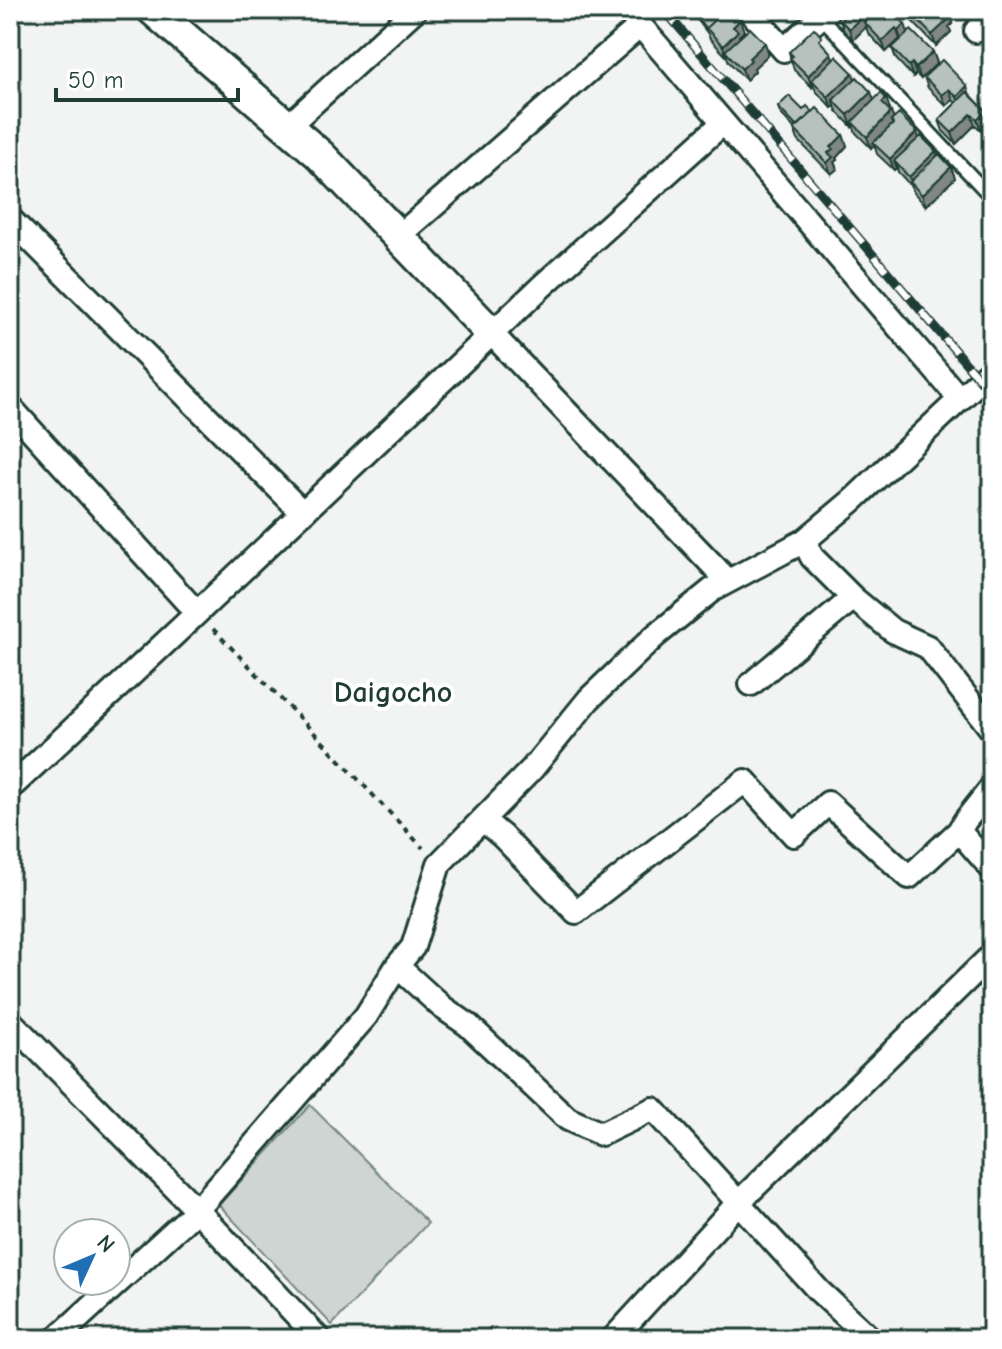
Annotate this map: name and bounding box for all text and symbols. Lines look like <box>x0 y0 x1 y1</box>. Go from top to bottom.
scale bar <box>56 52 238 102</box>
text: 50 m <box>68 66 124 94</box>
district label: Daigocho <box>334 675 452 710</box>
north arrow <box>52 1217 132 1297</box>
text: N <box>91 1230 120 1258</box>

